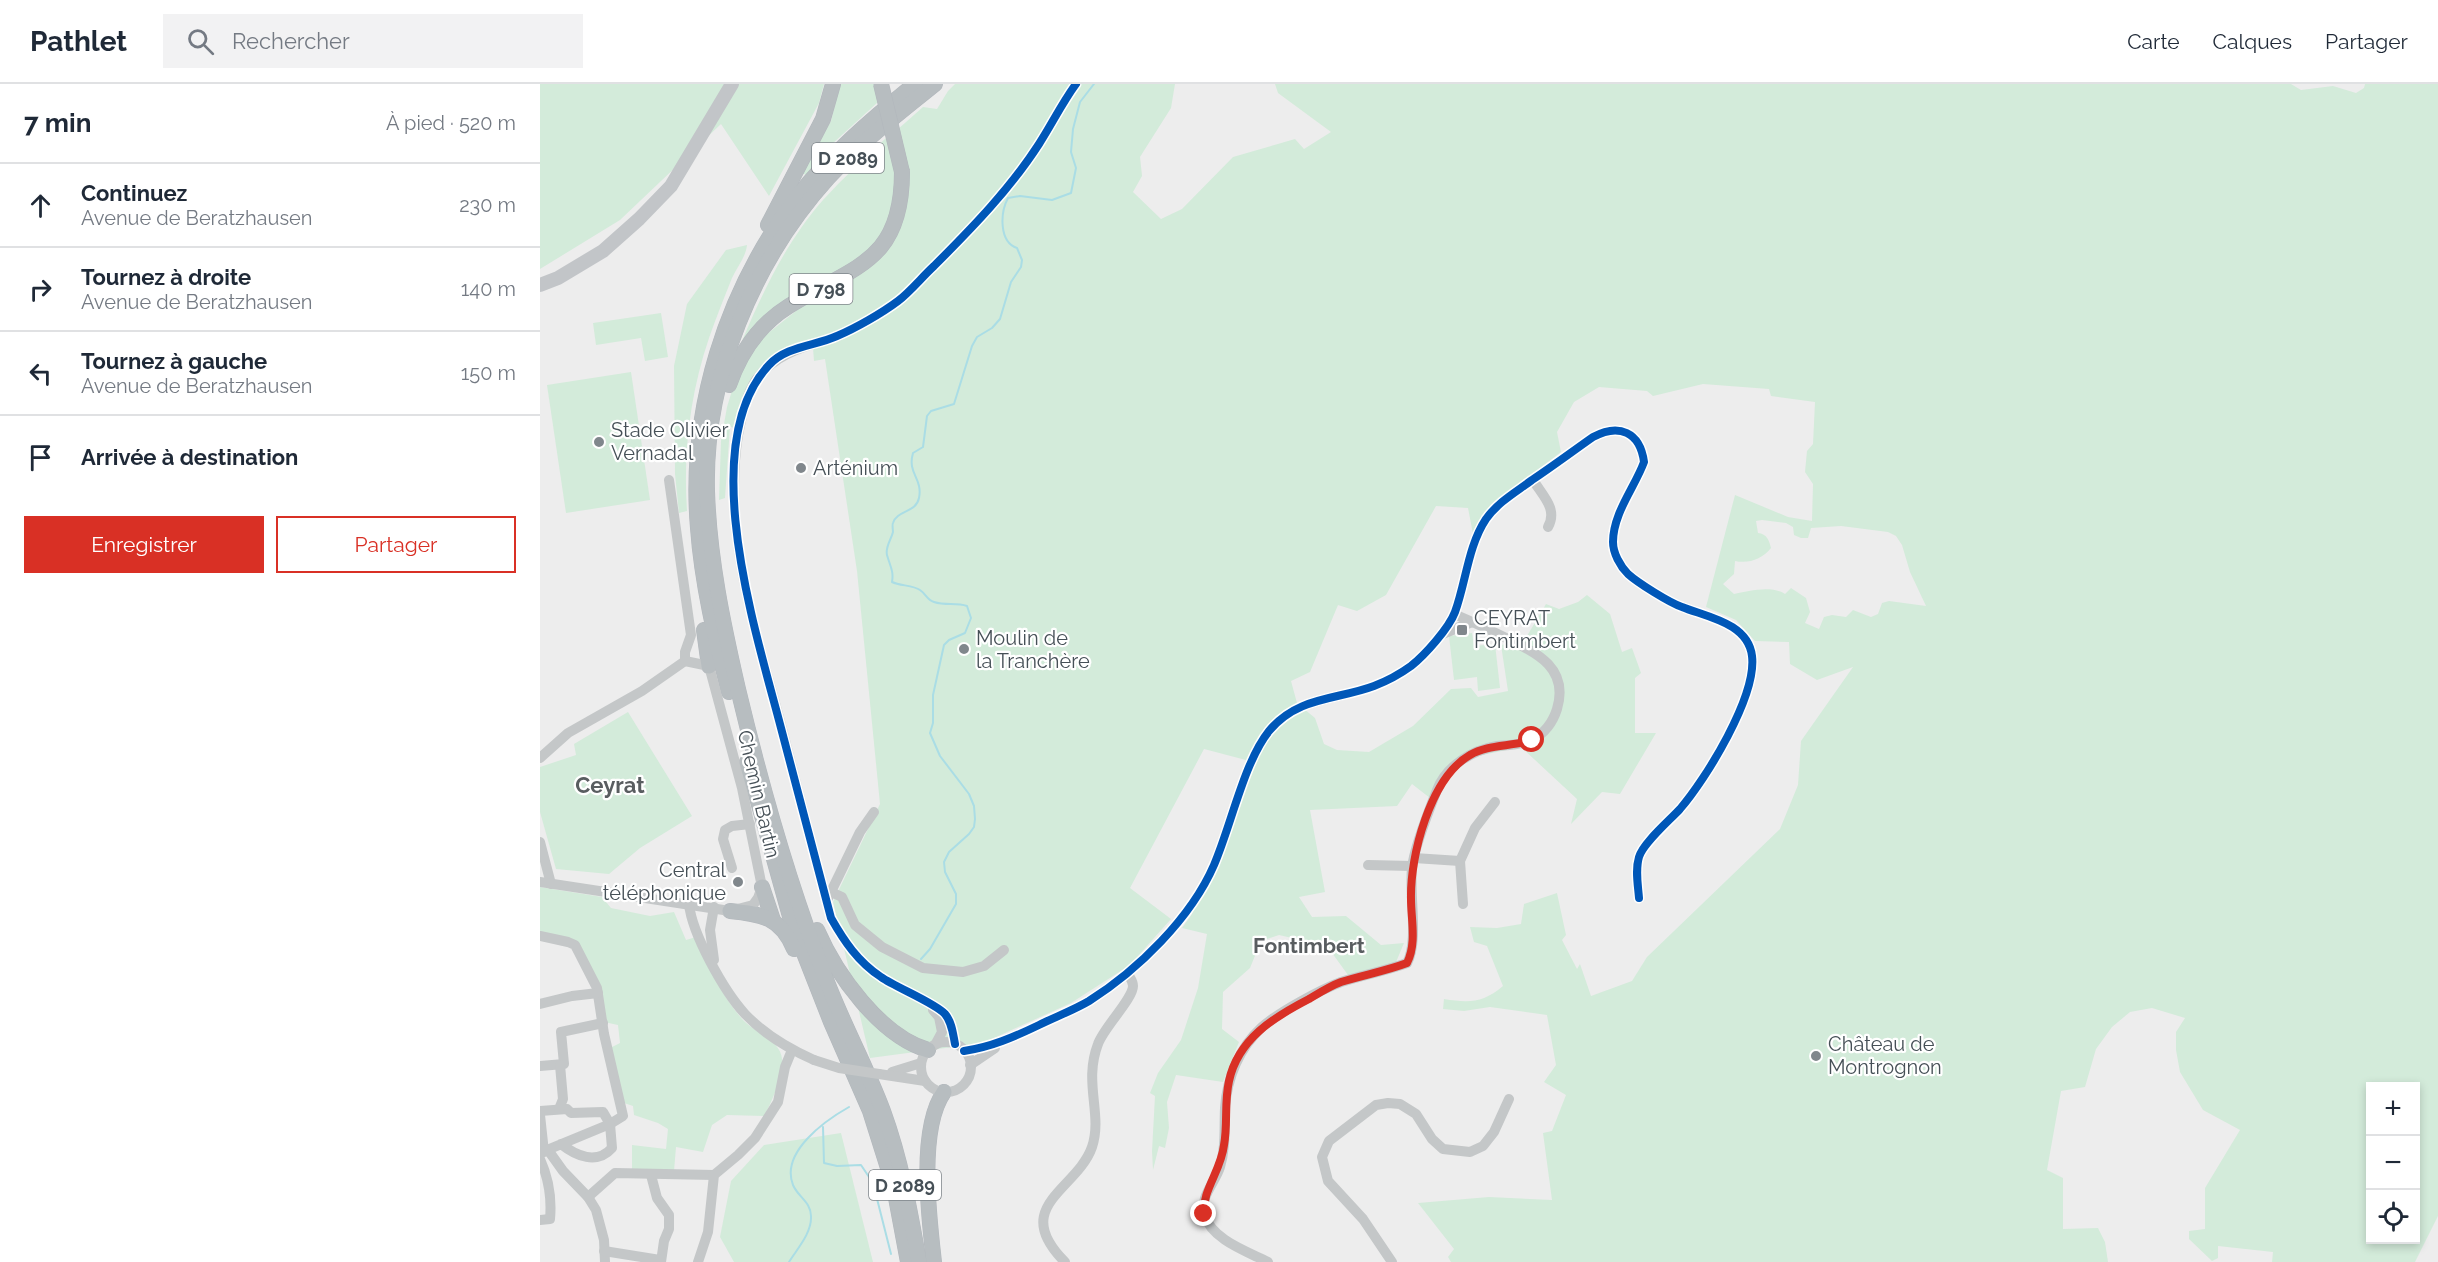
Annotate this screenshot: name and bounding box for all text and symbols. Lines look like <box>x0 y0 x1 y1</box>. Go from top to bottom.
search box <box>163 14 583 68</box>
text: Pathlet <box>30 25 127 58</box>
icon: search <box>184 25 217 58</box>
text: Rechercher <box>232 28 350 54</box>
text: Carte <box>2127 29 2180 54</box>
text: Calques <box>2213 29 2292 54</box>
text: Partager <box>2325 29 2408 54</box>
text: 7 min <box>24 108 91 138</box>
text: À pied · 520 m <box>386 111 516 135</box>
road number: D 2089 <box>812 143 884 173</box>
text: Continuez <box>81 180 187 206</box>
icon: ahead <box>24 189 57 222</box>
text: 230 m <box>459 193 516 217</box>
text: Avenue de Beratzhausen <box>81 206 312 230</box>
text: Tournez à droite <box>81 264 251 290</box>
icon: right <box>24 273 57 306</box>
road number: D 798 <box>790 274 852 304</box>
text: 140 m <box>461 277 516 301</box>
text: Avenue de Beratzhausen <box>81 290 312 314</box>
text: Tournez à gauche <box>81 348 267 374</box>
icon: left <box>24 357 57 390</box>
text: 150 m <box>461 361 516 385</box>
text: Avenue de Beratzhausen <box>81 374 312 398</box>
place label: Stade Olivier Vernadal <box>611 418 728 465</box>
marker: Stade Olivier Vernadal <box>592 435 606 449</box>
icon: arrive <box>24 441 57 474</box>
text: Arrivée à destination <box>81 444 298 470</box>
place label: Arténium <box>813 456 898 480</box>
marker: Arténium <box>794 461 808 475</box>
button: Enregistrer <box>24 516 264 573</box>
button: Partager <box>276 516 516 573</box>
place label: CEYRAT Fontimbert <box>1474 606 1576 653</box>
marker: CEYRAT Fontimbert <box>1455 623 1469 637</box>
place label: Moulin de la Tranchère <box>976 626 1090 673</box>
marker: Moulin de la Tranchère <box>957 642 971 656</box>
route start <box>1518 726 1544 752</box>
street label: Chemin Bartin <box>733 728 785 860</box>
district label: Ceyrat <box>575 772 645 798</box>
place label: Central téléphonique <box>603 858 727 905</box>
marker: Central téléphonique <box>731 875 745 889</box>
district label: Fontimbert <box>1253 933 1365 958</box>
place label: Château de Montrognon <box>1828 1032 1942 1079</box>
marker: Château de Montrognon <box>1809 1049 1823 1063</box>
map controls <box>2366 1082 2420 1244</box>
button: + <box>2366 1082 2420 1136</box>
button: − <box>2366 1136 2420 1190</box>
road number: D 2089 <box>869 1170 941 1200</box>
button: locate <box>2366 1190 2420 1244</box>
route end <box>1190 1200 1216 1226</box>

